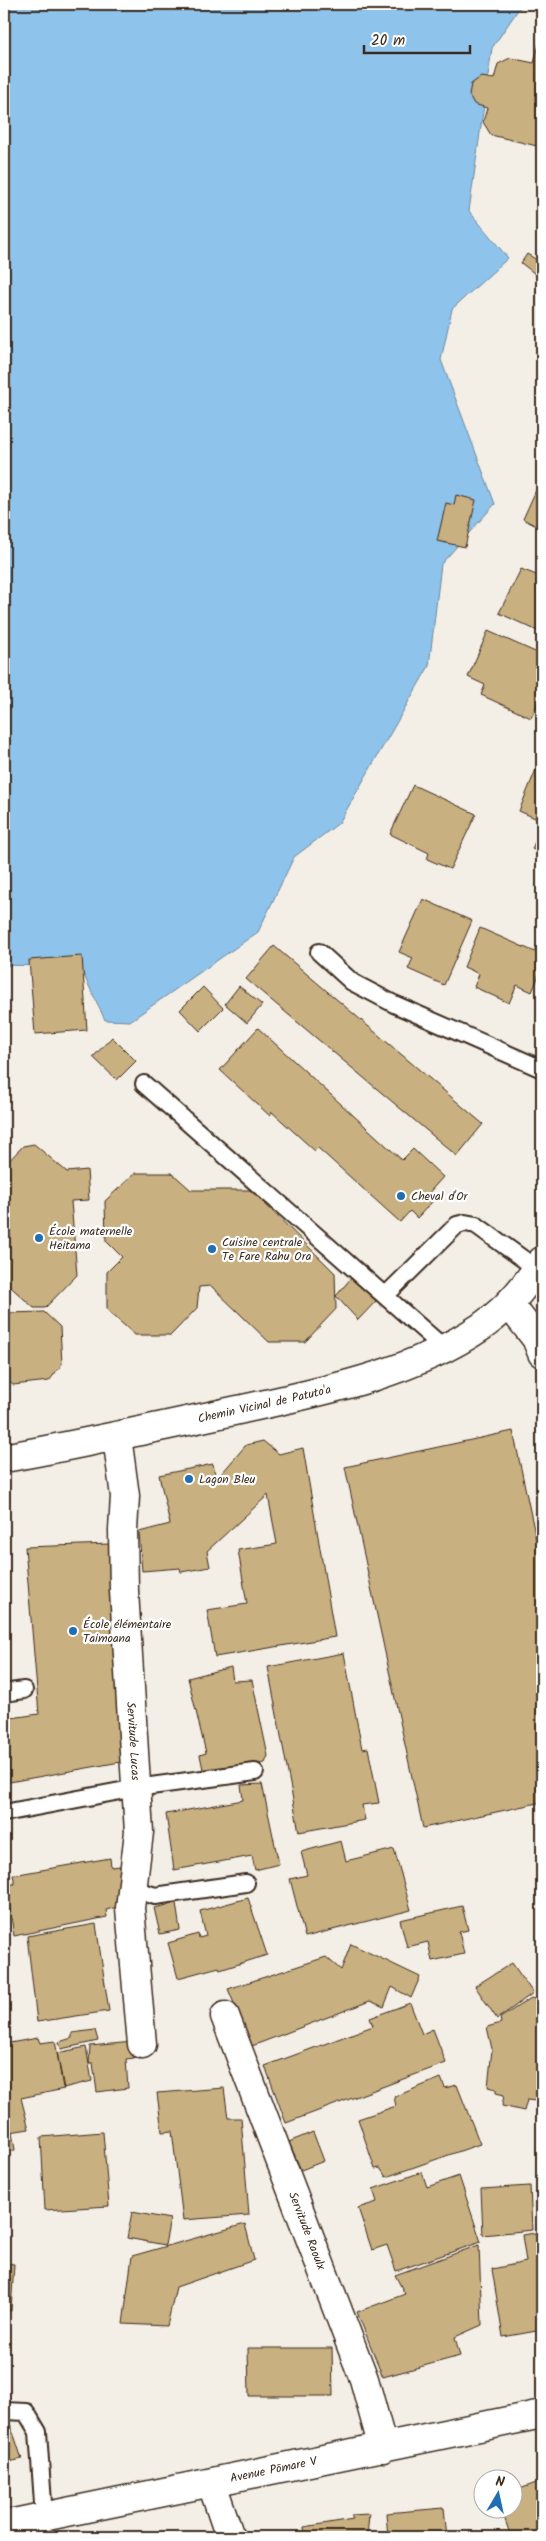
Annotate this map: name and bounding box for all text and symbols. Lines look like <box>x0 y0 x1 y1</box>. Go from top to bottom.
scale bar <box>364 22 470 54</box>
text: 20 m <box>371 29 405 53</box>
place label: Cheval d'Or <box>411 1187 469 1206</box>
marker: Cheval d'Or <box>395 1190 407 1202</box>
place label: École maternelle Heitama <box>49 1222 133 1255</box>
marker: École maternelle Heitama <box>33 1232 45 1244</box>
place label: Cuisine centrale Te Fare Rahu Ora <box>222 1233 312 1266</box>
marker: Cuisine centrale Te Fare Rahu Ora <box>206 1243 218 1255</box>
street label: Chemin Vicinal de Patuto'a <box>196 1380 334 1428</box>
place label: Lagon Bleu <box>199 1470 256 1489</box>
marker: Lagon Bleu <box>183 1473 195 1485</box>
place label: École élémentaire Taimoana <box>83 1615 172 1648</box>
marker: École élémentaire Taimoana <box>67 1625 79 1637</box>
street label: Servitude Lucas <box>121 1701 145 1781</box>
street label: Servitude Raoulx <box>284 2189 331 2273</box>
street label: Avenue Pōmare V <box>228 2451 320 2488</box>
north arrow <box>474 2468 524 2518</box>
text: N <box>494 2471 506 2494</box>

